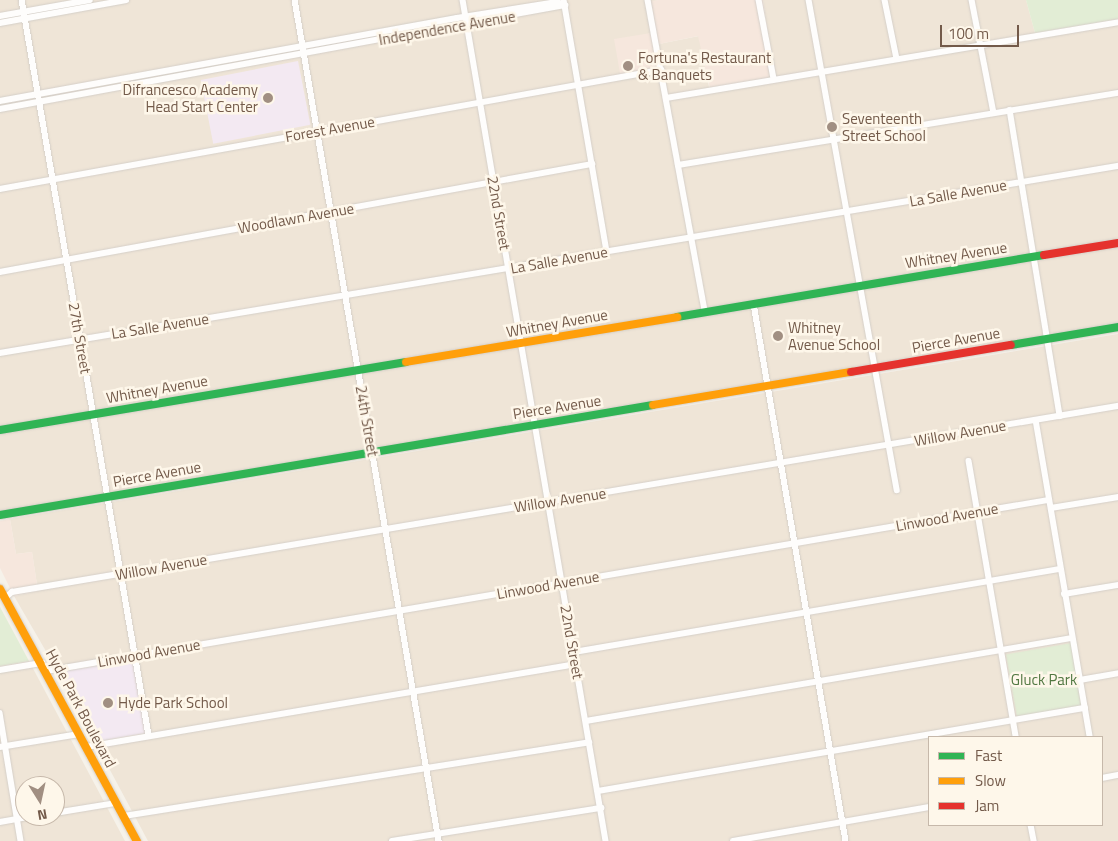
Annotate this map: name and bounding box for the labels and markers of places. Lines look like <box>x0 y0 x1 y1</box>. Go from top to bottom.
place label: Fortuna's Restaurant & Banquets <box>638 48 771 83</box>
marker: Fortuna's Restaurant & Banquets <box>622 60 634 72</box>
place label: Difrancesco Academy Head Start Center <box>123 80 258 115</box>
marker: Difrancesco Academy Head Start Center <box>262 92 274 104</box>
place label: Seventeenth Street School <box>842 109 926 144</box>
marker: Seventeenth Street School <box>826 121 838 133</box>
place label: Whitney Avenue School <box>788 318 880 353</box>
marker: Whitney Avenue School <box>772 330 784 342</box>
place label: Hyde Park School <box>118 694 228 712</box>
marker: Hyde Park School <box>102 697 114 709</box>

